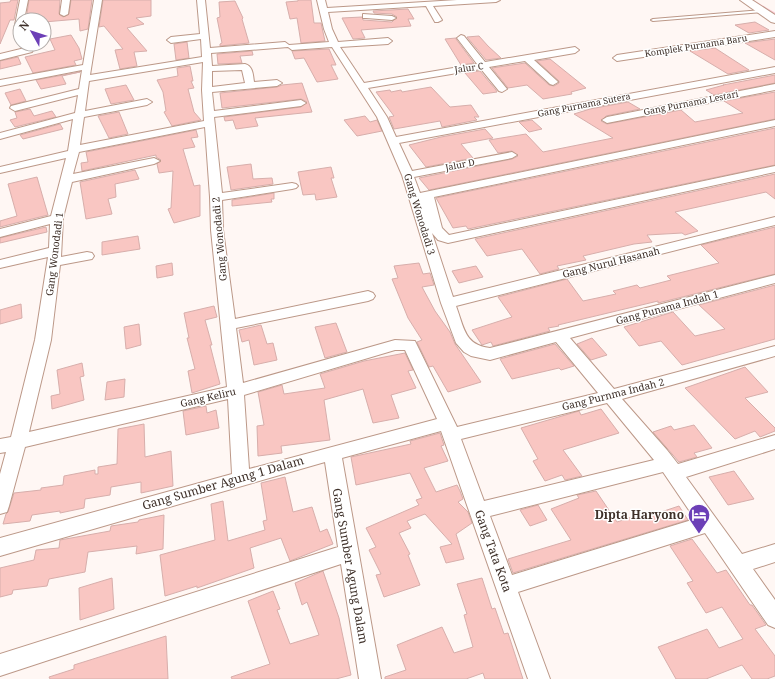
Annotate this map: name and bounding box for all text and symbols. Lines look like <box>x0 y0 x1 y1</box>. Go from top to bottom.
north arrow <box>12 12 52 52</box>
text: N <box>15 17 33 33</box>
street label: Komplek Purnama Baru <box>644 31 748 60</box>
street label: Jalur C <box>453 59 485 76</box>
street label: Gang Purnama Lestari <box>642 87 740 118</box>
street label: Gang Purnama Sutera <box>536 89 631 120</box>
street label: Jalur D <box>443 155 476 174</box>
street label: Gang Wonodadi 3 <box>401 172 439 257</box>
street label: Gang Wonodadi 2 <box>208 196 230 282</box>
street label: Gang Wonodadi 1 <box>42 211 66 297</box>
street label: Gang Nurul Hasanah <box>561 243 662 281</box>
street label: Gang Punama Indah 1 <box>614 287 720 327</box>
street label: Gang Purnma Indah 2 <box>560 375 666 413</box>
street label: Gang Keliru <box>179 384 238 410</box>
street label: Gang Sumber Agung 1 Dalam <box>140 451 306 514</box>
street label: Gang Sumber Agung Dalam <box>328 487 373 645</box>
hotel icon: Dipta Haryono <box>686 502 712 535</box>
place label: Dipta Haryono <box>595 506 684 523</box>
street label: Gang Tata Kota <box>471 507 516 595</box>

